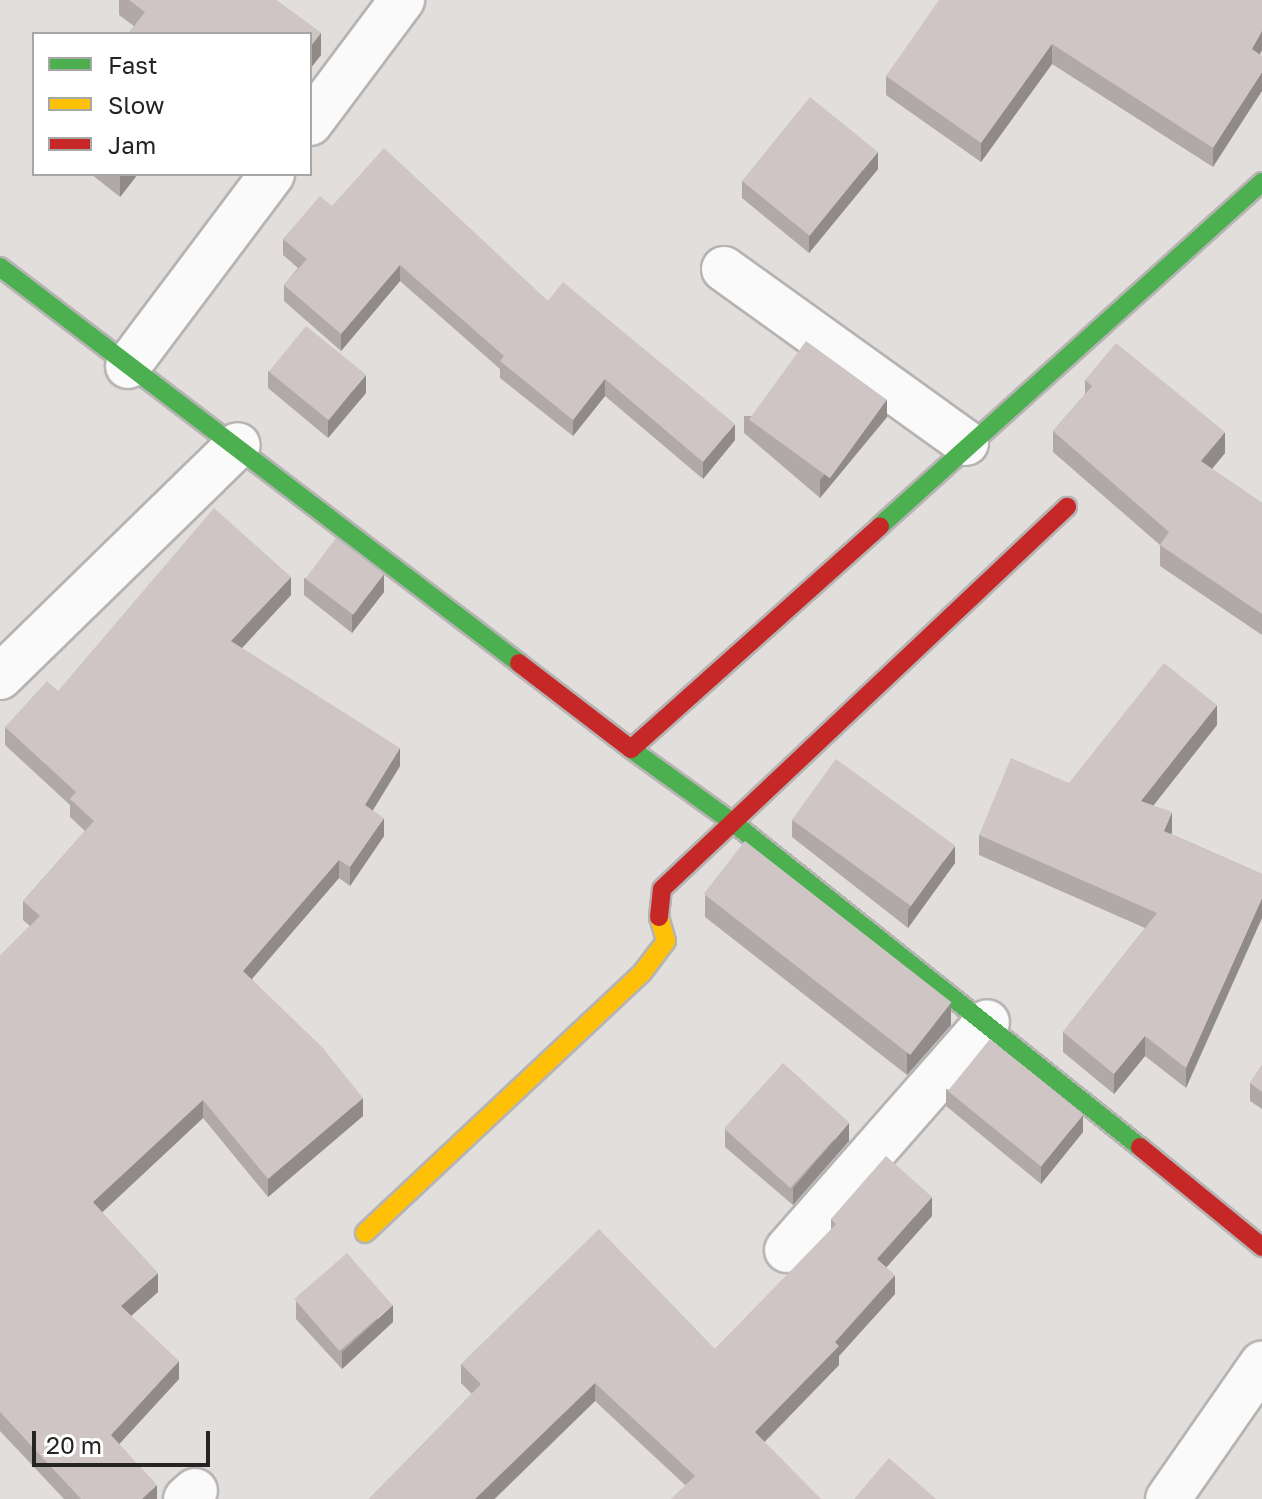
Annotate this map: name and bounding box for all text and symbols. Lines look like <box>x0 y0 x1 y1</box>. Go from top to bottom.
legend <box>32 32 312 176</box>
text: Fast <box>108 50 158 79</box>
text: Slow <box>108 90 164 119</box>
text: Jam <box>108 130 156 159</box>
scale bar <box>36 1415 214 1465</box>
text: 20 m <box>46 1430 102 1459</box>

